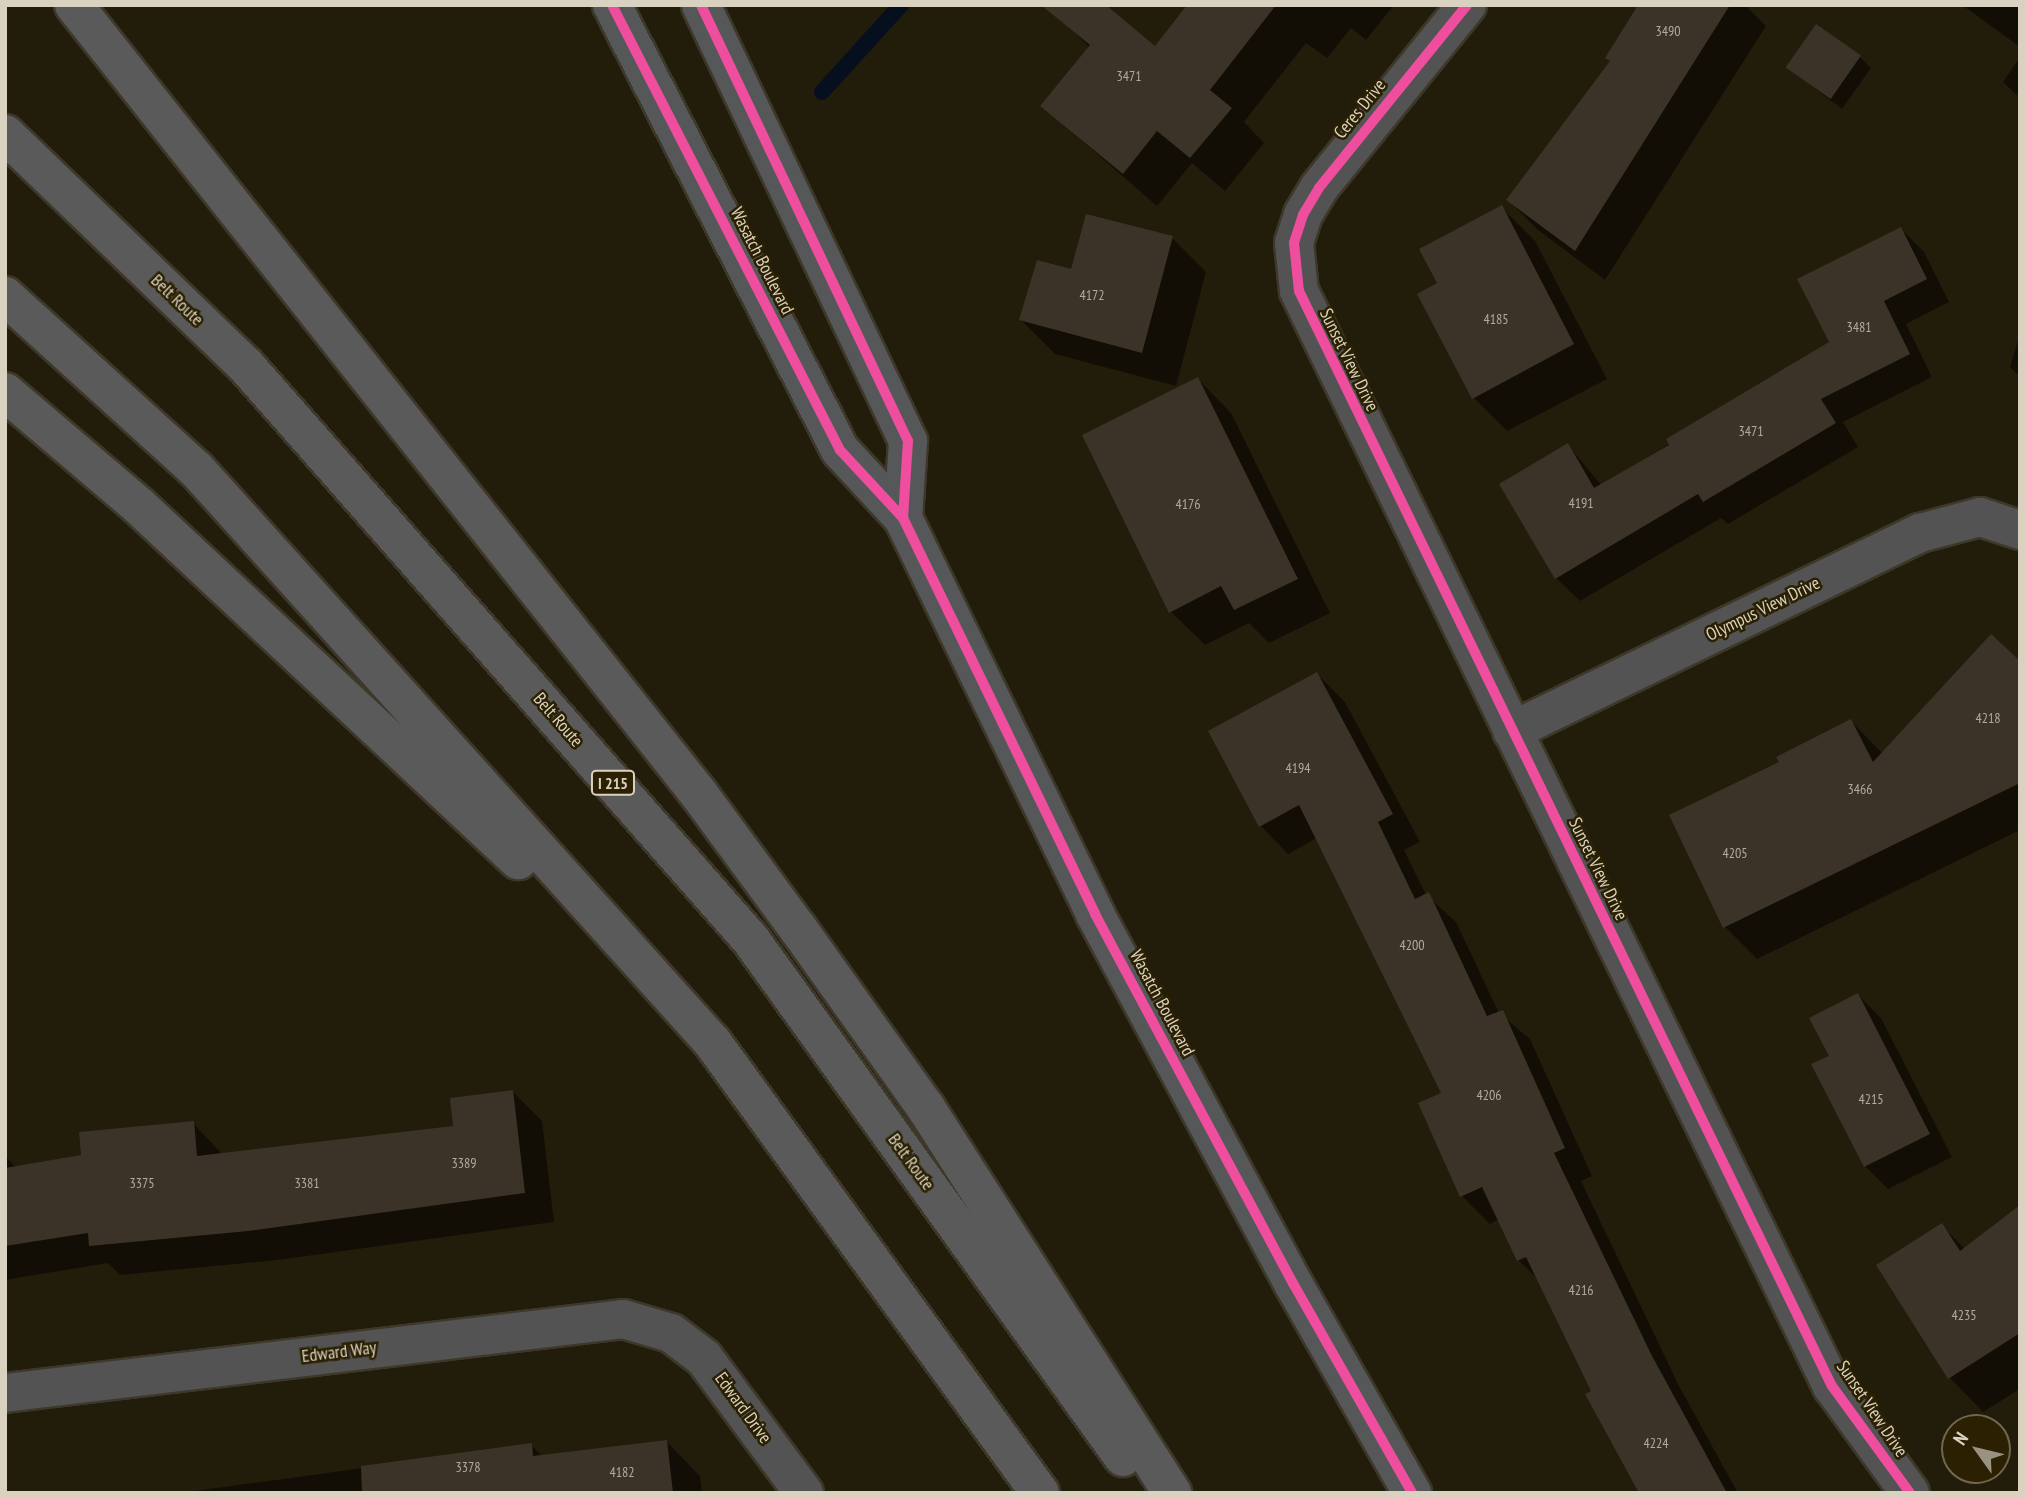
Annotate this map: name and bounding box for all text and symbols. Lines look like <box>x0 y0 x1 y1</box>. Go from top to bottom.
house number: 3490 <box>1655 23 1681 39</box>
house number: 3471 <box>1116 68 1142 84</box>
street label: Ceres Drive <box>1330 75 1390 143</box>
street label: Wasatch Boulevard <box>726 204 798 318</box>
street label: Belt Route <box>146 270 208 330</box>
house number: 4172 <box>1079 287 1105 303</box>
street label: Sunset View Drive <box>1315 305 1383 415</box>
house number: 4185 <box>1483 311 1509 327</box>
house number: 3481 <box>1846 319 1872 335</box>
house number: 3471 <box>1738 423 1764 439</box>
house number: 4191 <box>1568 495 1594 511</box>
house number: 4176 <box>1175 496 1201 512</box>
street label: Olympus View Drive <box>1702 572 1824 646</box>
street label: Belt Route <box>529 689 587 751</box>
house number: 4218 <box>1975 710 2001 726</box>
house number: 4194 <box>1285 760 1311 776</box>
road number: I 215 <box>590 770 636 796</box>
house number: 3466 <box>1847 781 1873 797</box>
street label: Sunset View Drive <box>1564 814 1632 924</box>
house number: 4205 <box>1722 845 1748 861</box>
house number: 4200 <box>1399 937 1425 953</box>
street label: Wasatch Boulevard <box>1125 946 1199 1060</box>
house number: 4206 <box>1476 1087 1502 1103</box>
house number: 4215 <box>1858 1091 1884 1107</box>
street label: Belt Route <box>883 1130 939 1194</box>
house number: 3389 <box>451 1155 477 1171</box>
house number: 3375 <box>129 1175 155 1191</box>
house number: 3381 <box>294 1175 320 1191</box>
house number: 4216 <box>1568 1282 1594 1298</box>
house number: 4235 <box>1951 1307 1977 1323</box>
street label: Edward Way <box>300 1337 378 1367</box>
street label: Sunset View Drive <box>1832 1356 1912 1462</box>
street label: Edward Drive <box>710 1368 776 1448</box>
north arrow <box>1941 1414 2011 1484</box>
text: N <box>1947 1427 1973 1449</box>
house number: 4224 <box>1643 1435 1669 1451</box>
house number: 3378 <box>455 1459 481 1475</box>
house number: 4182 <box>609 1464 635 1480</box>

